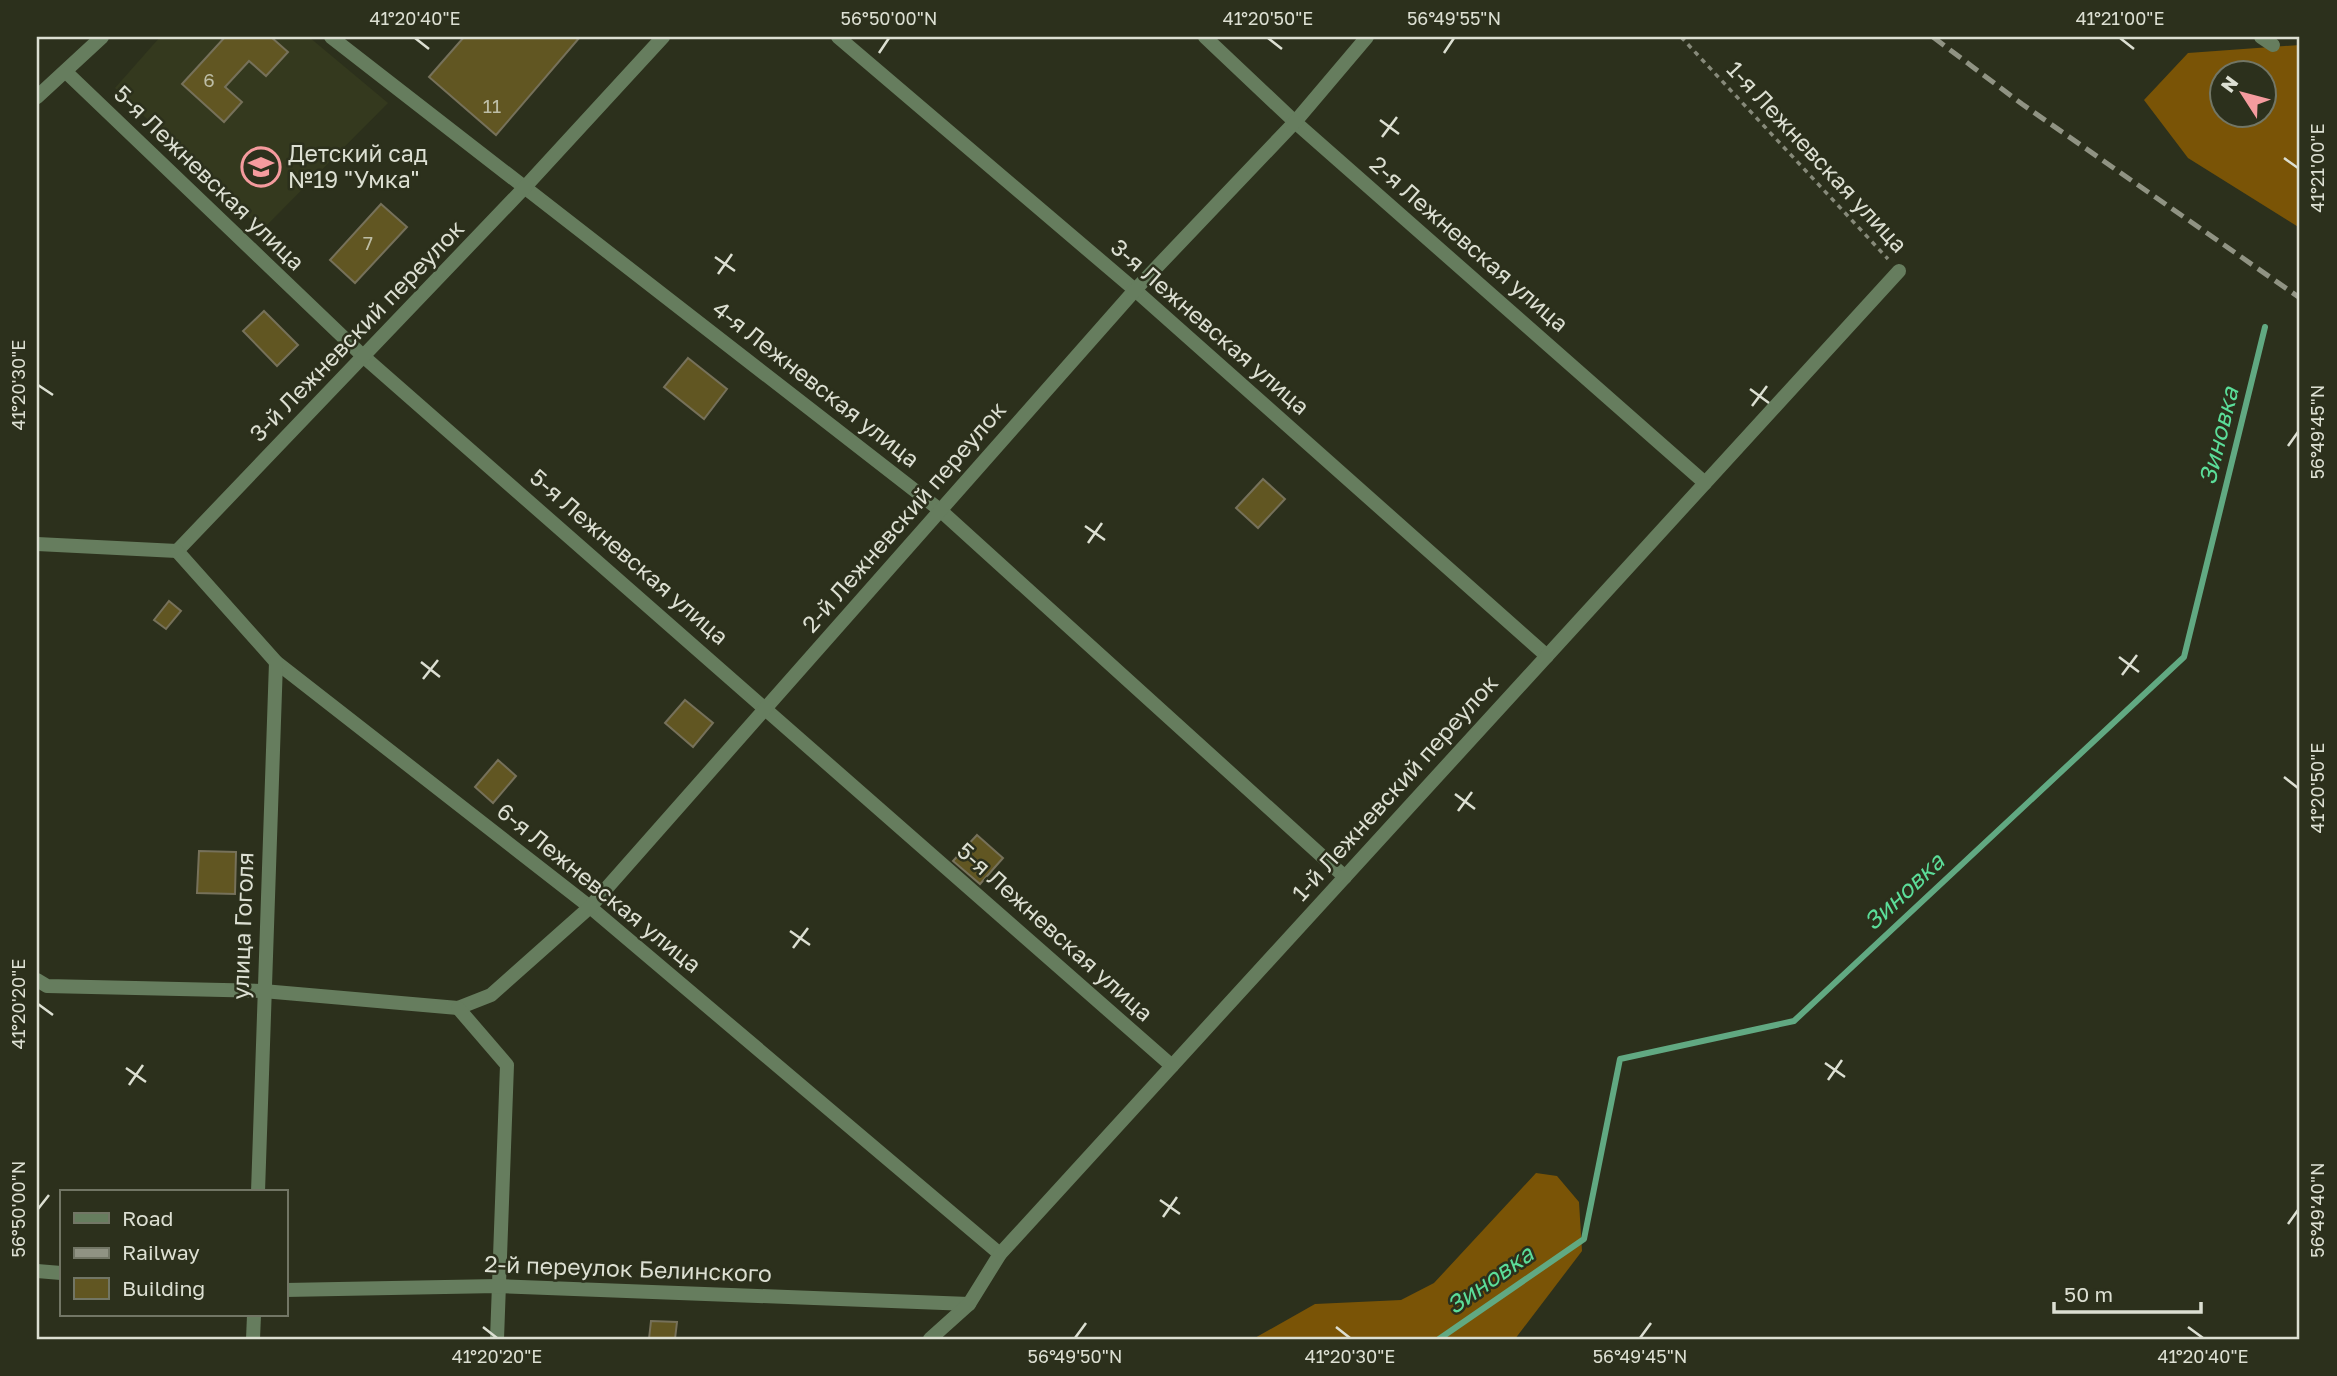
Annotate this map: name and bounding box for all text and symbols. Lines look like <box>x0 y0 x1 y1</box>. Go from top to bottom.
text: 41°20'40"E <box>370 7 461 29</box>
text: 56°50'00"N <box>841 7 937 29</box>
text: 41°20'50"E <box>1223 7 1313 29</box>
text: 56°49'55"N <box>1407 7 1501 29</box>
text: 41°21'00"E <box>2076 7 2164 29</box>
street label: 1-я Лежневская улица <box>1722 55 1914 258</box>
north arrow <box>2208 60 2278 130</box>
house number: 6 <box>203 68 215 91</box>
text: N <box>2215 71 2242 96</box>
street label: 5-я Лежневская улица <box>109 79 311 276</box>
house number: 11 <box>483 94 501 117</box>
text: 41°21'00"E <box>2306 124 2328 212</box>
place label: Детский сад №19 "Умка" <box>288 139 428 193</box>
school or university icon: Детский сад №19 "Умка" <box>240 146 282 188</box>
street label: 2-я Лежневская улица <box>1365 149 1575 337</box>
street label: 3-й Лежневский переулок <box>243 214 469 447</box>
house number: 7 <box>363 231 373 254</box>
street label: 3-я Лежневская улица <box>1106 232 1316 420</box>
street label: 4-я Лежневская улица <box>708 294 926 473</box>
text: 41°20'30"E <box>7 340 29 430</box>
water label: Зиновка <box>2191 382 2244 488</box>
text: 56°49'45"N <box>2306 385 2328 479</box>
street label: 2-й Лежневский переулок <box>795 395 1011 637</box>
street label: 5-я Лежневская улица <box>525 462 735 650</box>
street label: 1-й Лежневский переулок <box>1285 669 1503 906</box>
text: 41°20'50"E <box>2306 743 2328 833</box>
street label: 6-я Лежневская улица <box>492 796 707 978</box>
street label: 5-я Лежневская улица <box>952 836 1159 1027</box>
water label: Зиновка <box>1857 845 1950 936</box>
street label: улица Гоголя <box>225 852 259 1000</box>
text: 41°20'20"E <box>7 959 29 1049</box>
text: 56°50'00"N <box>7 1161 29 1257</box>
text: 56°49'40"N <box>2306 1162 2328 1258</box>
legend <box>60 1190 287 1316</box>
text: Road <box>122 1205 173 1231</box>
water label: Зиновка <box>1440 1237 1539 1319</box>
text: Railway <box>122 1239 200 1265</box>
street label: 2-й переулок Белинского <box>484 1249 772 1287</box>
scale bar <box>2054 1271 2200 1315</box>
text: Building <box>122 1275 205 1301</box>
text: 50 m <box>2064 1281 2113 1307</box>
text: 41°20'20"E <box>452 1345 542 1367</box>
text: 56°49'50"N <box>1028 1345 1122 1367</box>
text: 41°20'30"E <box>1305 1345 1395 1367</box>
text: 56°49'45"N <box>1593 1345 1687 1367</box>
text: 41°20'40"E <box>2158 1345 2249 1367</box>

